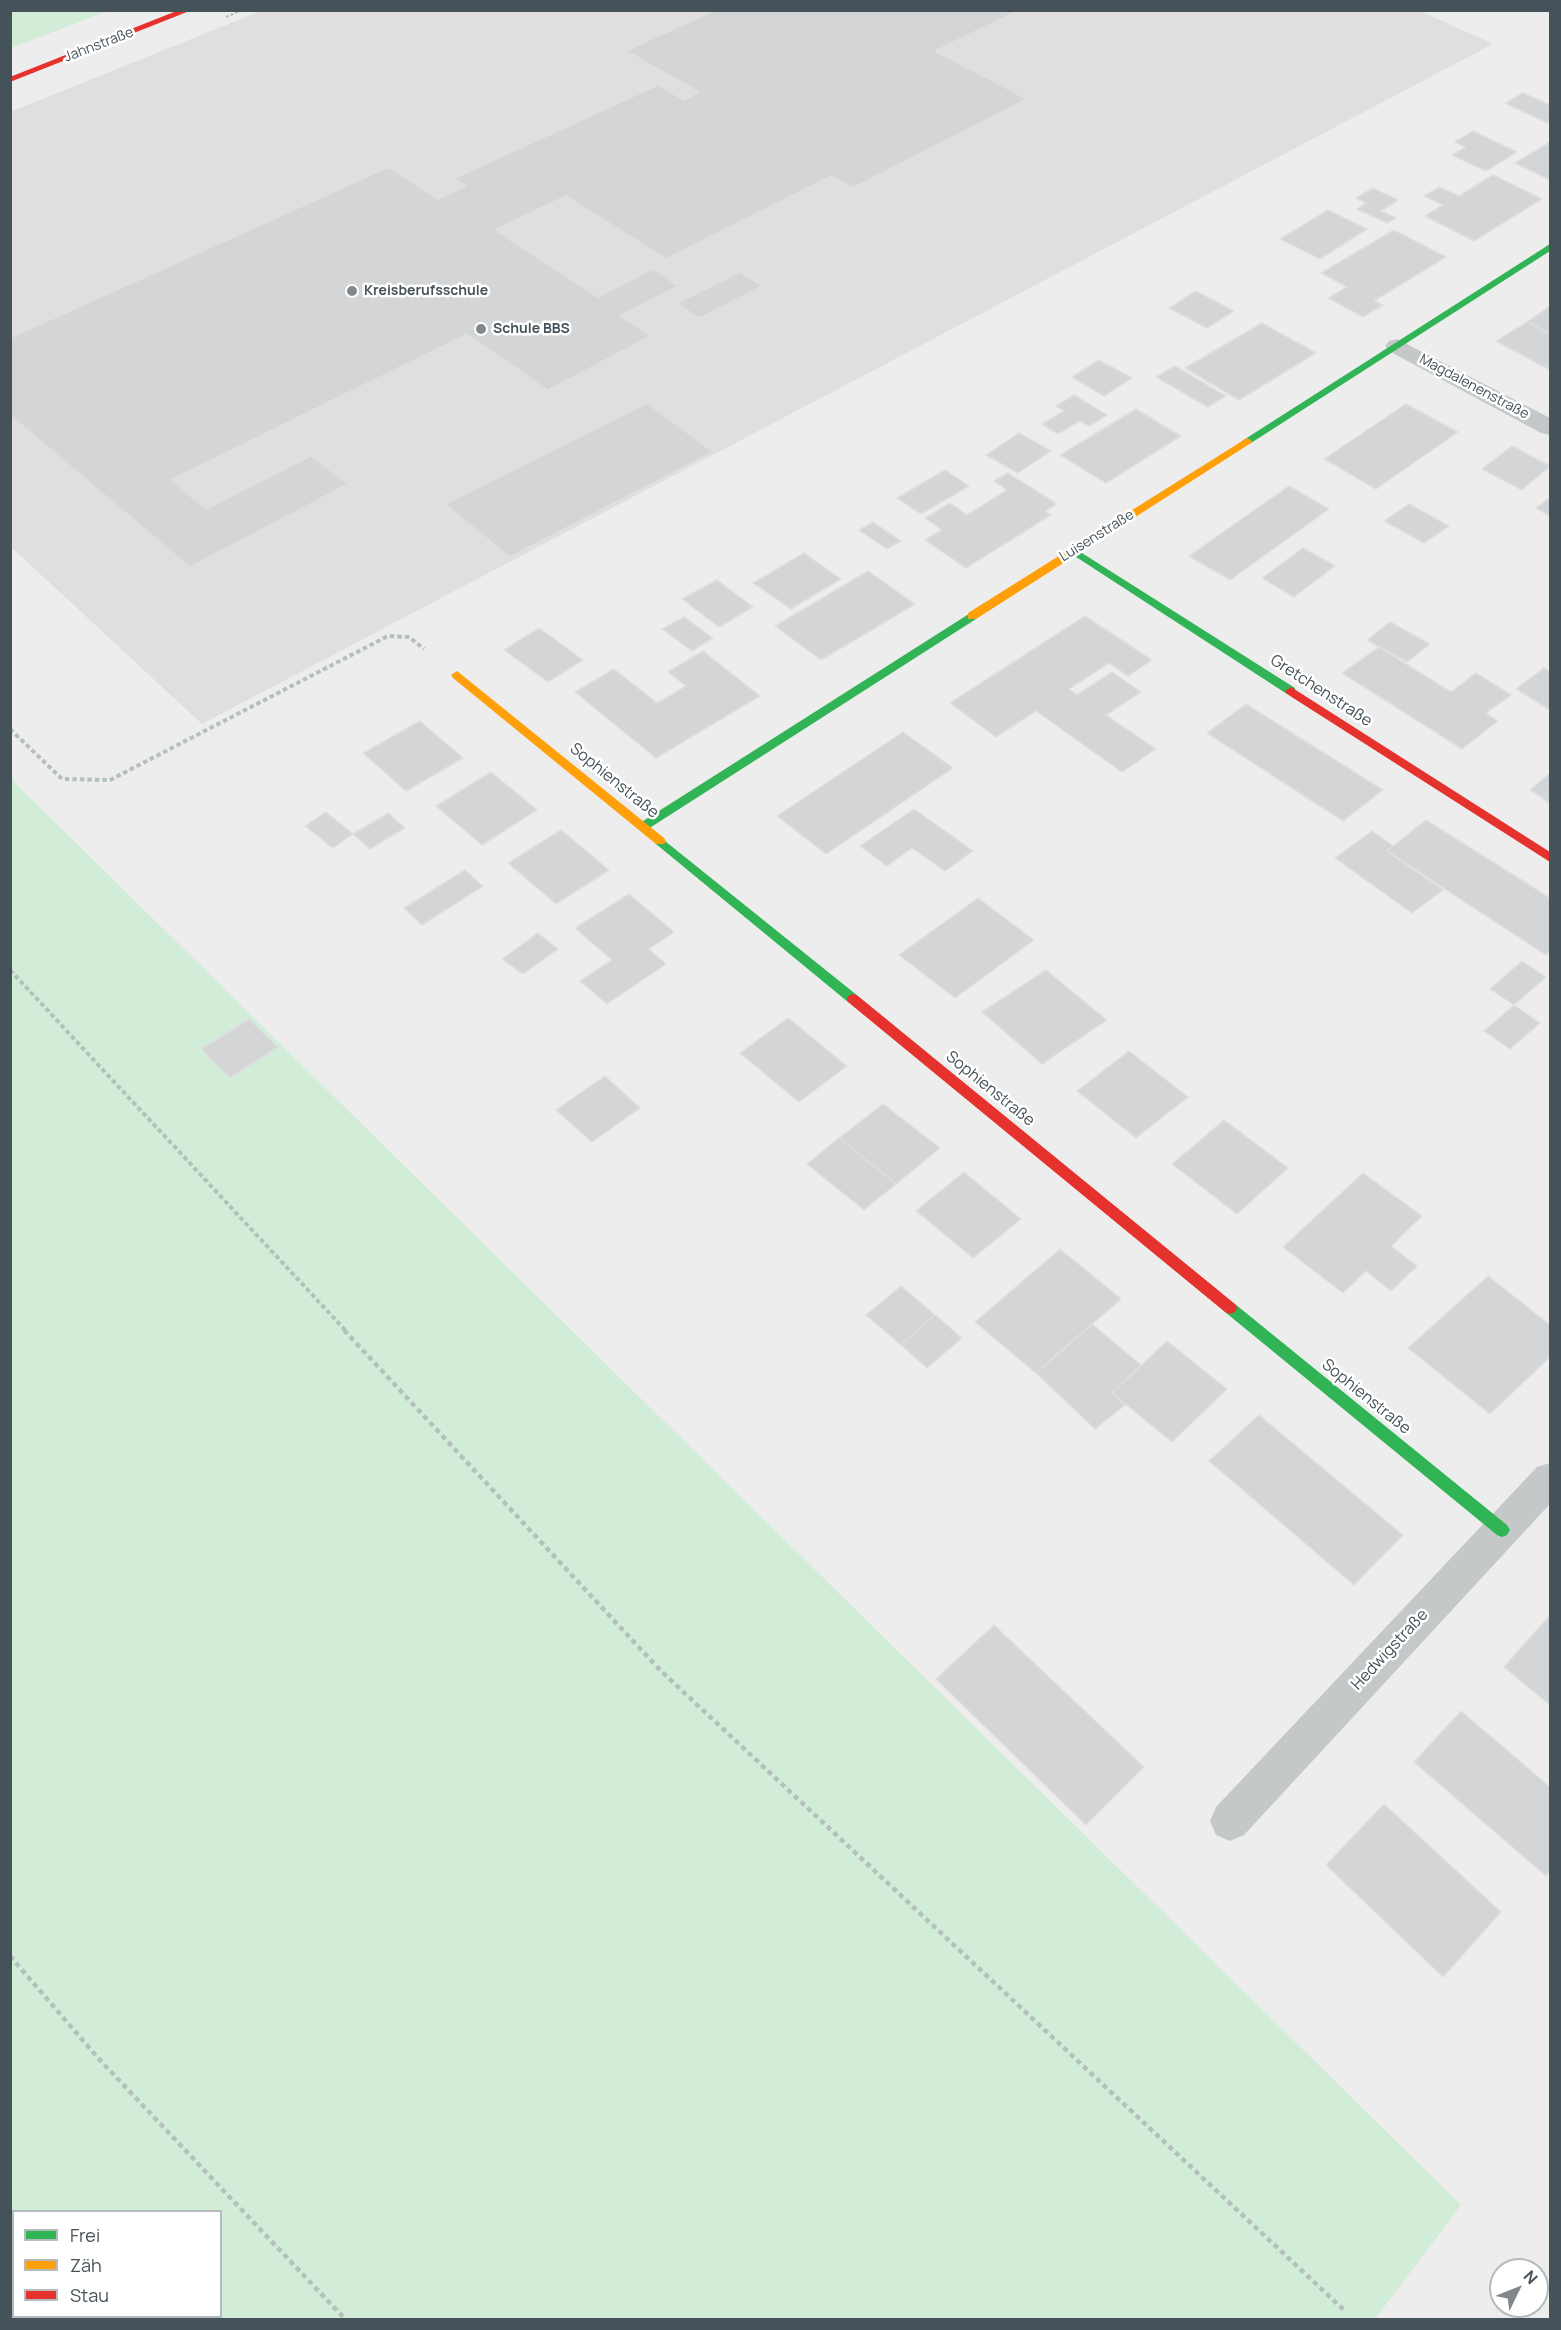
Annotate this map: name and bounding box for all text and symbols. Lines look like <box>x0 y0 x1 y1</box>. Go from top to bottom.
street label: Jahnstraße <box>62 24 136 66</box>
place label: Kreisberufsschule <box>364 283 488 299</box>
marker: Kreisberufsschule <box>345 284 359 298</box>
place label: Schule BBS <box>493 321 570 337</box>
marker: Schule BBS <box>474 322 488 336</box>
street label: Magdalenenstraße <box>1416 351 1532 423</box>
street label: Luisenstraße <box>1057 507 1137 565</box>
street label: Gretchenstraße <box>1267 651 1375 731</box>
street label: Sophienstraße <box>566 739 662 823</box>
street label: Sophienstraße <box>942 1047 1038 1131</box>
street label: Sophienstraße <box>1318 1355 1414 1439</box>
street label: Hedwigstraße <box>1348 1606 1432 1694</box>
legend <box>12 2210 222 2318</box>
text: Frei <box>70 2223 100 2247</box>
text: Zäh <box>70 2253 102 2277</box>
north arrow <box>1489 2258 1549 2318</box>
text: N <box>1519 2265 1543 2289</box>
text: Stau <box>70 2283 109 2307</box>

